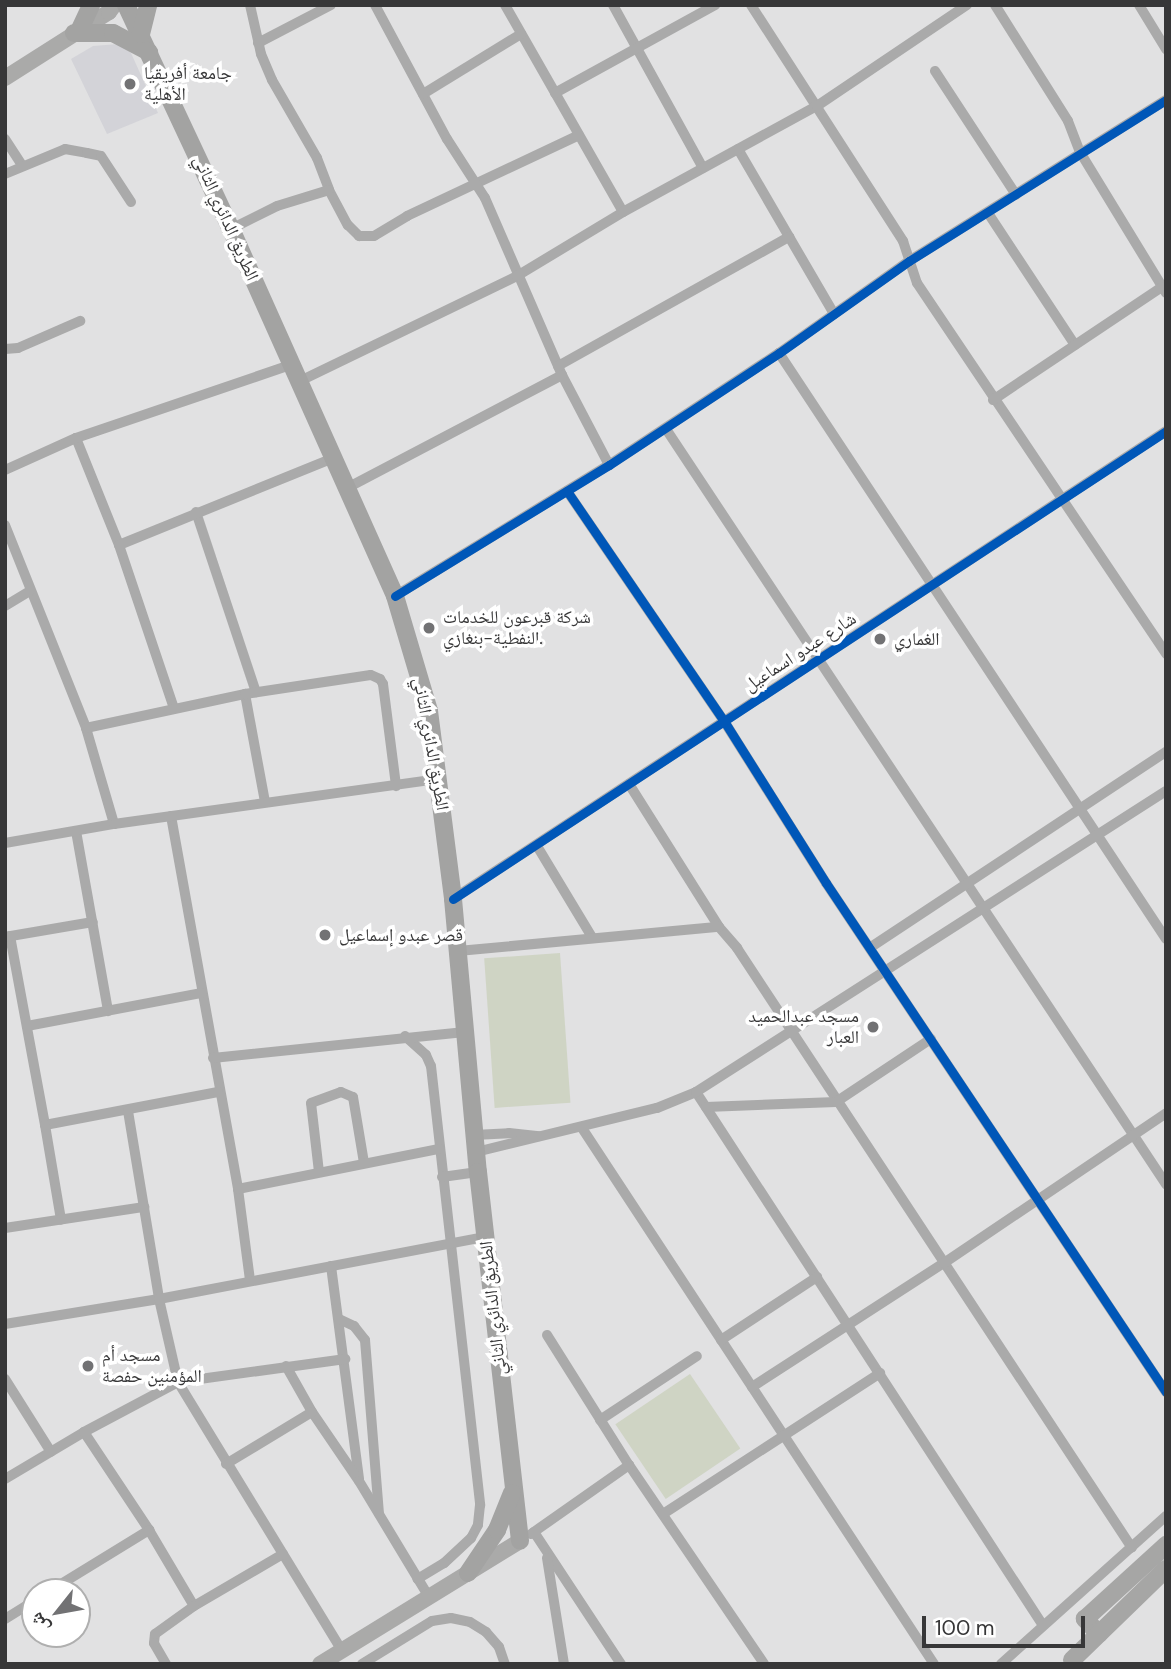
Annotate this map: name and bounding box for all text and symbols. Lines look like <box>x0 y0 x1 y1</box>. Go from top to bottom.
place label: جامعة أفريقيا الأهلية <box>144 63 232 106</box>
marker: جامعة أفريقيا الأهلية <box>122 76 138 92</box>
street label: الطريق الدائري الثاني <box>189 152 263 284</box>
place label: شركة قبرعون للخدمات النفطية-بنغازي. <box>443 607 591 650</box>
street label: شارع عبدو اسماعيل <box>740 608 860 696</box>
marker: شركة قبرعون للخدمات النفطية-بنغازي. <box>421 620 437 636</box>
place label: الغماري <box>894 628 940 650</box>
marker: الغماري <box>872 631 888 647</box>
street label: الطريق الدائري الثاني <box>409 676 453 812</box>
place label: قصر عبدو إسماعيل <box>339 924 463 946</box>
marker: قصر عبدو إسماعيل <box>317 927 333 943</box>
place label: مسجد عبدالحميد العبار <box>748 1006 859 1048</box>
marker: مسجد عبدالحميد العبار <box>865 1019 881 1035</box>
street label: الطريق الدائري الثاني <box>475 1240 511 1376</box>
place label: مسجد أم المؤمنين حفصة <box>102 1345 202 1388</box>
marker: مسجد أم المؤمنين حفصة <box>80 1358 96 1374</box>
north arrow <box>21 1578 91 1648</box>
scale bar <box>926 1602 1089 1646</box>
text: ش <box>23 1608 55 1638</box>
text: 100 m <box>935 1614 995 1642</box>

